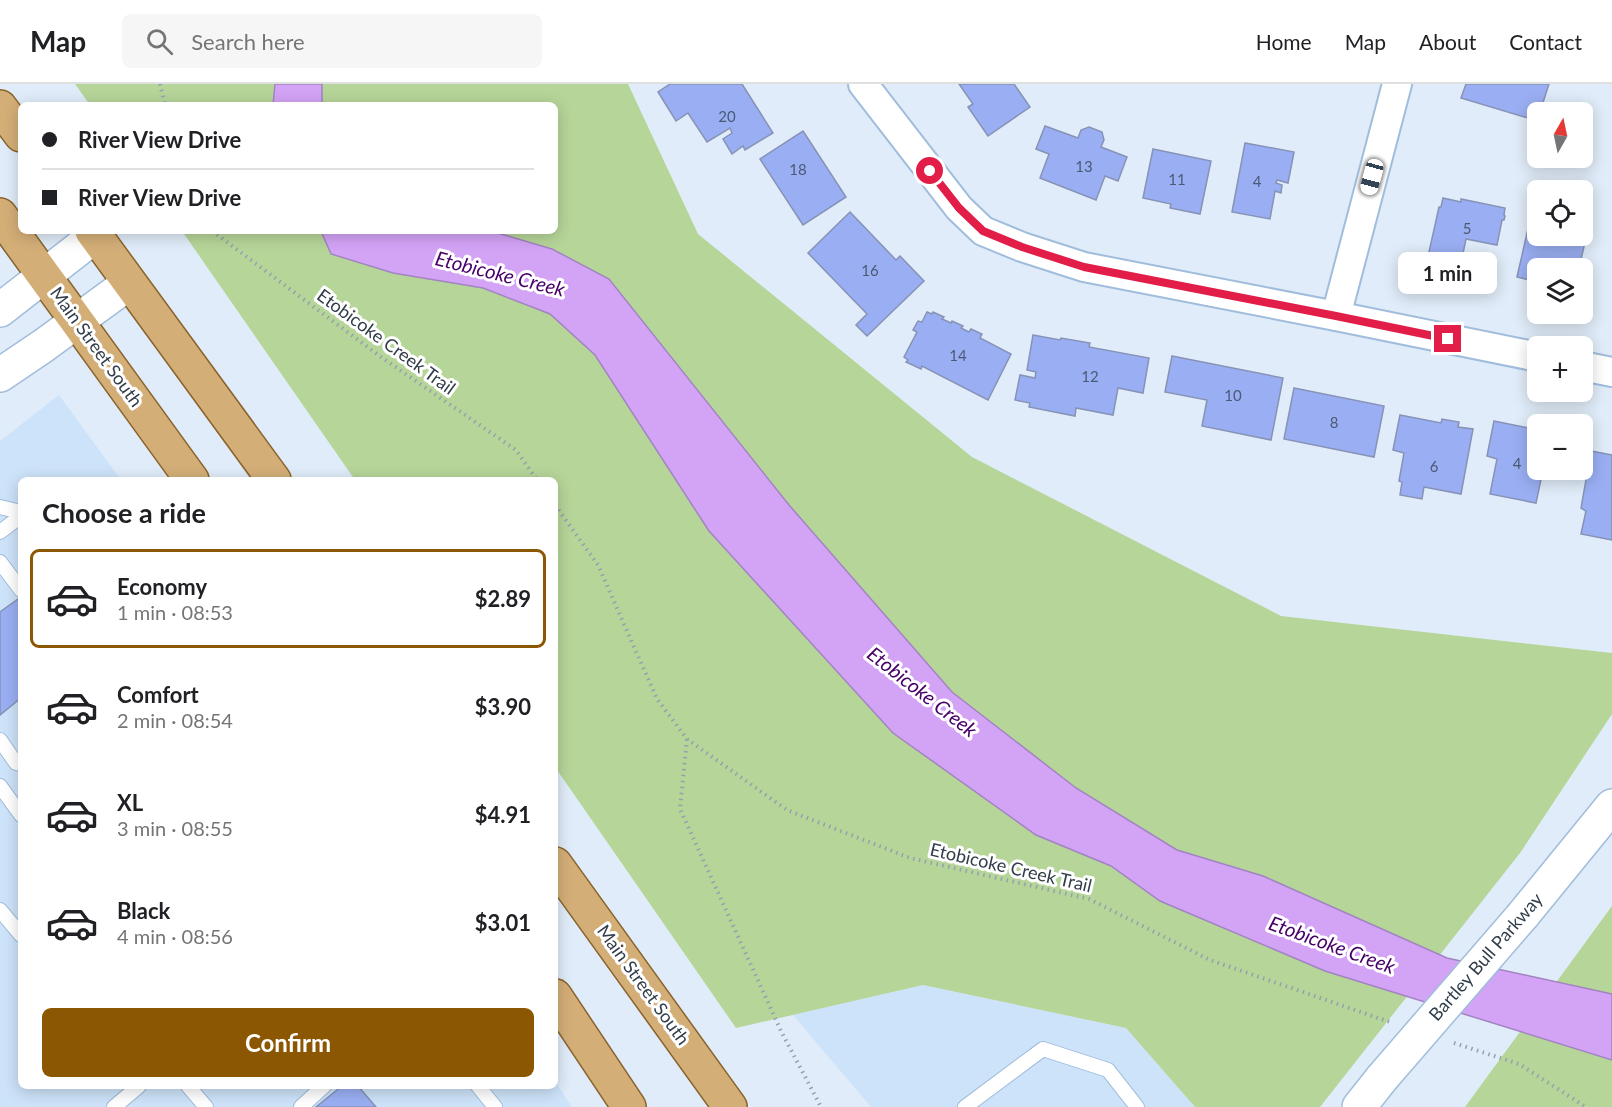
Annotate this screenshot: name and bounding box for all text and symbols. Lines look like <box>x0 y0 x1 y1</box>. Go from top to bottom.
search box <box>122 14 542 68</box>
text: Map <box>30 24 86 58</box>
icon: search <box>143 25 176 58</box>
text: Search here <box>191 28 305 55</box>
text: Home <box>1256 29 1312 54</box>
text: Map <box>1345 29 1386 54</box>
text: About <box>1419 29 1476 54</box>
text: Contact <box>1509 29 1582 54</box>
north arrow <box>1527 102 1593 168</box>
map controls <box>1527 102 1593 480</box>
house number: 20 <box>718 107 736 125</box>
text: River View Drive <box>78 126 241 153</box>
route start <box>916 157 943 184</box>
house number: 13 <box>1075 157 1093 175</box>
car <box>1359 157 1385 197</box>
house number: 18 <box>789 160 807 178</box>
house number: 11 <box>1168 170 1186 188</box>
house number: 4 <box>1253 172 1262 190</box>
button: locate <box>1527 180 1593 246</box>
text: River View Drive <box>78 184 241 211</box>
house number: 5 <box>1463 219 1471 237</box>
water label: Etobicoke Creek <box>433 245 568 301</box>
callout: 1 min <box>1398 252 1498 294</box>
button: layers <box>1527 258 1593 324</box>
house number: 16 <box>861 261 879 279</box>
text: 1 min <box>1423 261 1472 285</box>
street label: Main Street South <box>46 282 148 411</box>
street label: Etobicoke Creek Trail <box>313 284 460 399</box>
route end <box>1434 325 1461 352</box>
button: + <box>1527 336 1593 402</box>
house number: 14 <box>949 346 967 364</box>
house number: 12 <box>1081 367 1099 385</box>
house number: 10 <box>1224 386 1242 404</box>
house number: 8 <box>1330 413 1338 431</box>
button: − <box>1527 414 1593 480</box>
house number: 4 <box>1513 454 1522 472</box>
house number: 6 <box>1430 457 1439 475</box>
text: Choose a ride <box>42 496 206 529</box>
icon: car <box>45 572 99 626</box>
text: Economy <box>117 573 207 600</box>
text: $2.89 <box>475 585 531 612</box>
text: 1 min · 08:53 <box>117 600 233 624</box>
water label: Etobicoke Creek <box>863 641 983 742</box>
icon: car <box>45 680 99 734</box>
text: Comfort <box>117 681 199 708</box>
text: $3.90 <box>475 693 531 720</box>
text: 2 min · 08:54 <box>117 708 233 732</box>
icon: car <box>45 788 99 842</box>
text: XL <box>117 789 143 816</box>
text: $4.91 <box>475 801 531 828</box>
text: 3 min · 08:55 <box>117 816 233 840</box>
street label: Etobicoke Creek Trail <box>928 838 1094 896</box>
street label: Bartley Bull Parkway <box>1424 887 1547 1025</box>
icon: car <box>45 896 99 950</box>
text: Black <box>117 897 170 924</box>
text: $3.01 <box>475 909 531 936</box>
water label: Etobicoke Creek <box>1266 910 1399 978</box>
street label: Main Street South <box>593 920 695 1049</box>
text: 4 min · 08:56 <box>117 924 233 948</box>
button: Confirm <box>42 1008 534 1077</box>

